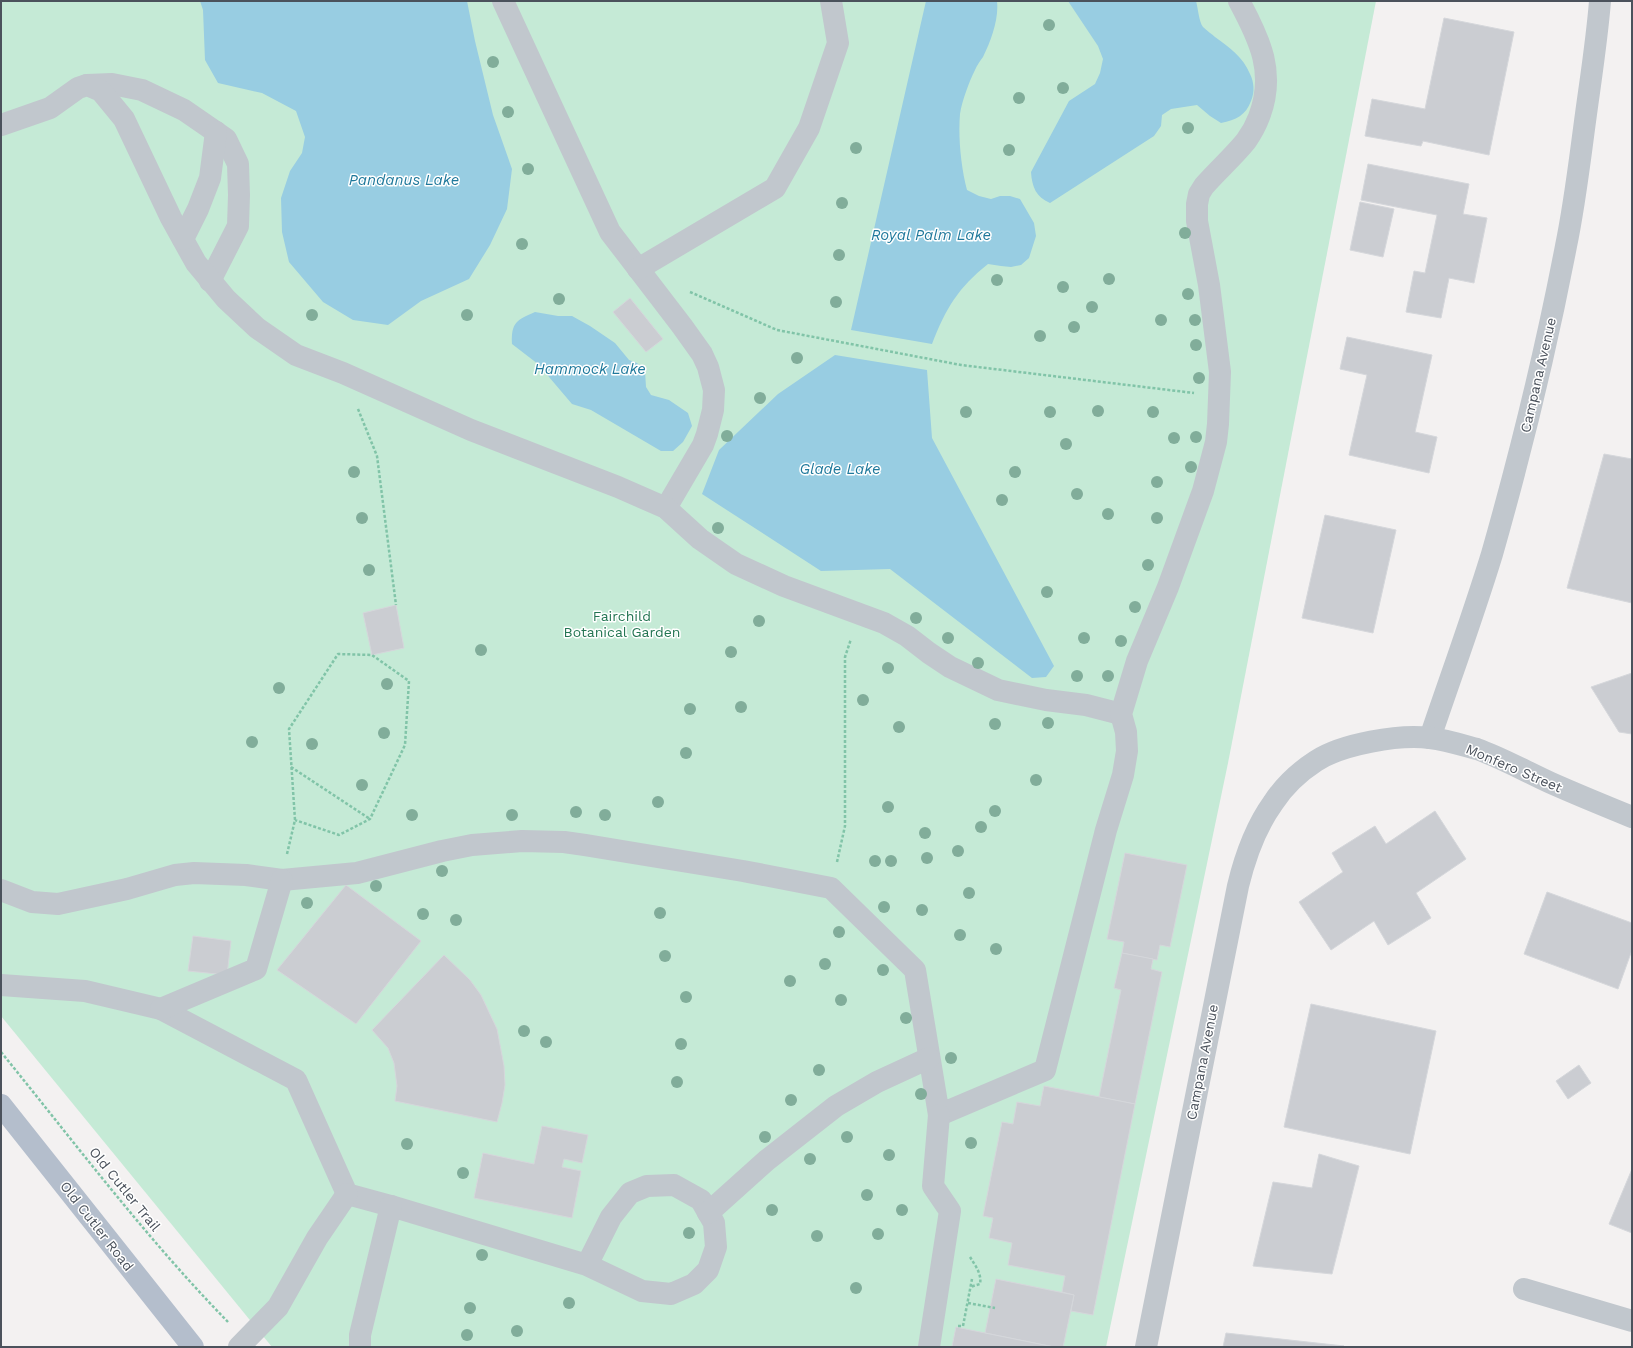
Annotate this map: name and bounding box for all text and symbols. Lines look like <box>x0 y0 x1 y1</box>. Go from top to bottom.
water label: Pandanus Lake <box>349 171 459 189</box>
water label: Royal Palm Lake <box>871 226 991 244</box>
street label: Campana Avenue <box>1517 316 1559 434</box>
water label: Hammock Lake <box>534 360 646 378</box>
water label: Glade Lake <box>799 460 881 478</box>
park label: Fairchild Botanical Garden <box>564 608 681 640</box>
street label: Monfero Street <box>1463 741 1565 796</box>
street label: Campana Avenue <box>1183 1003 1221 1121</box>
street label: Old Cutler Trail <box>86 1144 164 1235</box>
street label: Old Cutler Road <box>57 1178 137 1274</box>

